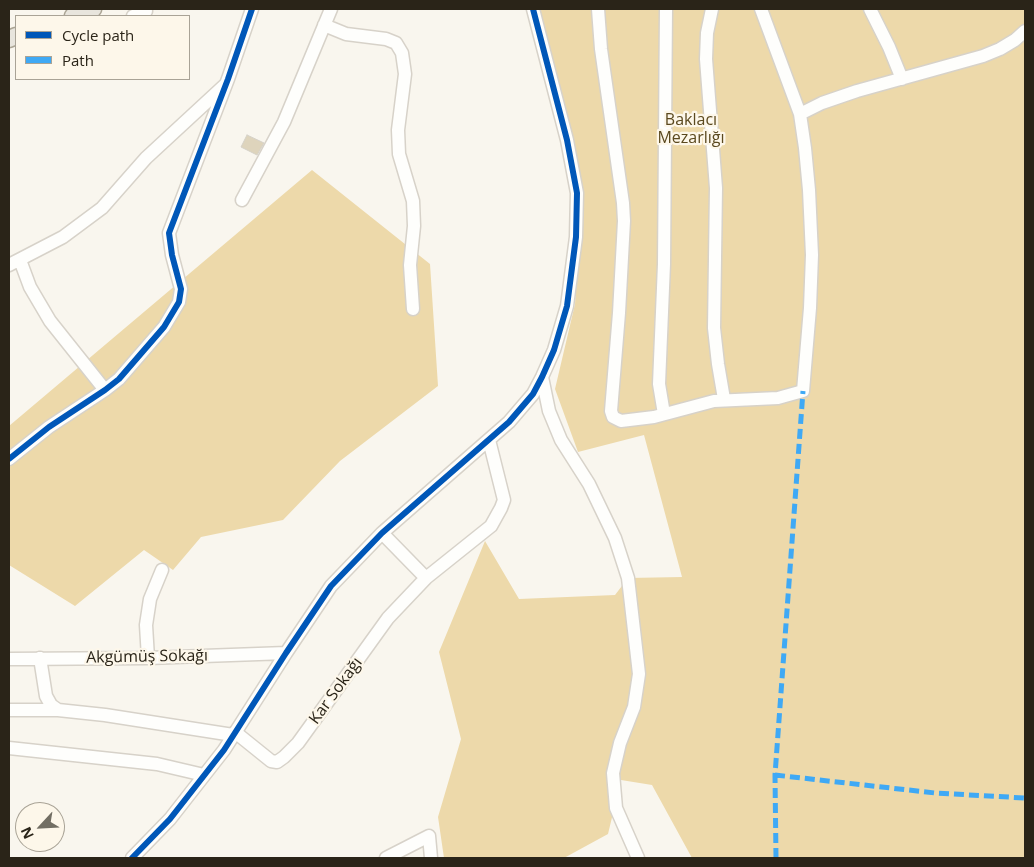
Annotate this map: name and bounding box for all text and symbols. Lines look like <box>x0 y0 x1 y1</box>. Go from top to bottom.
legend <box>15 15 190 80</box>
text: Cycle path <box>62 25 134 45</box>
text: Path <box>62 50 94 70</box>
park label: Baklacı Mezarlığı <box>657 110 725 148</box>
street label: Akgümüş Sokağı <box>86 646 208 668</box>
street label: Kar Sokağı <box>305 654 367 728</box>
north arrow <box>15 802 65 852</box>
text: N <box>16 824 38 842</box>

